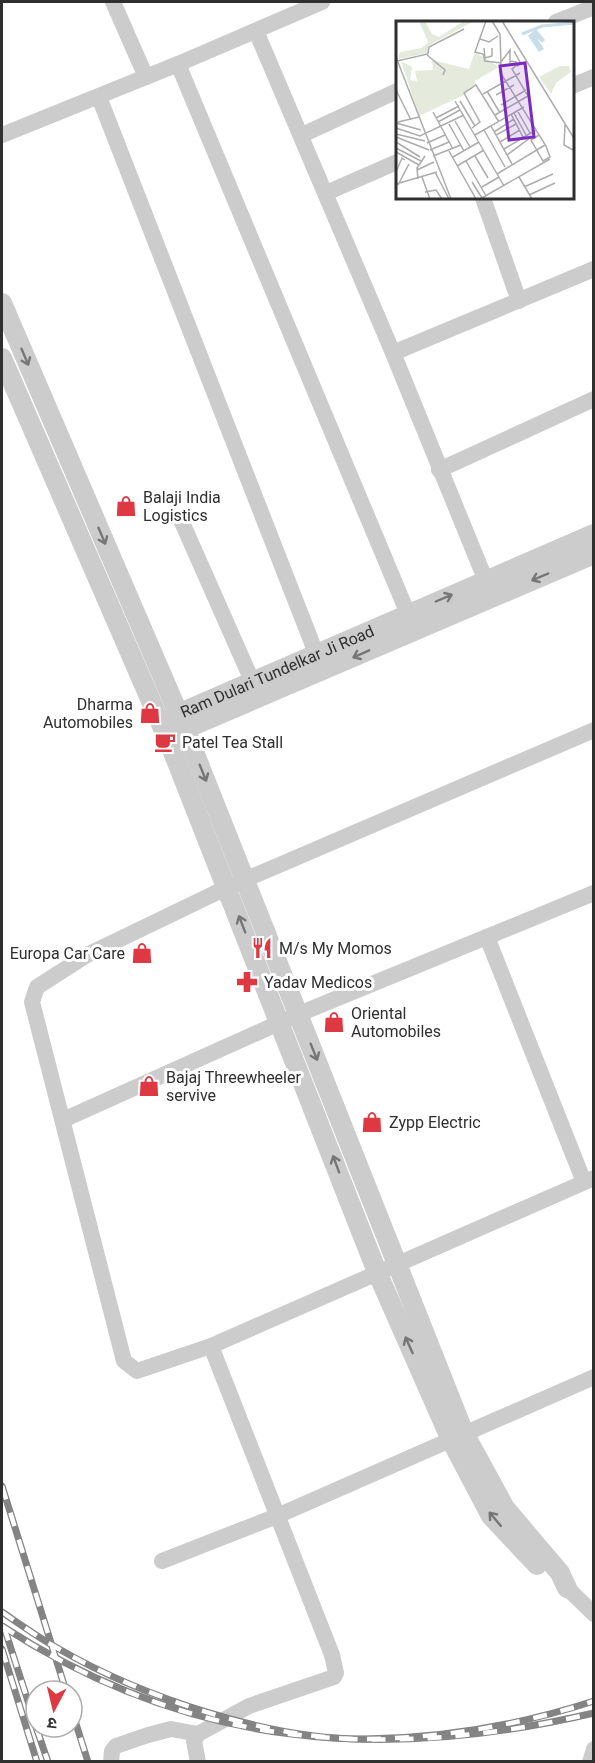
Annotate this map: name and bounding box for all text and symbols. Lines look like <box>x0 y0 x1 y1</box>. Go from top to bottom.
inset map <box>396 21 574 200</box>
one-way arrow <box>20 348 31 366</box>
place label: Balaji India Logistics <box>143 488 221 525</box>
shop icon: Balaji India Logistics <box>114 494 138 518</box>
one-way arrow <box>97 526 108 545</box>
one-way arrow <box>531 572 549 583</box>
one-way arrow <box>434 592 452 603</box>
street label: Ram Dulari Tundelkar Ji Road <box>177 621 377 721</box>
one-way arrow <box>352 649 371 660</box>
place label: Dharma Automobiles <box>43 695 133 732</box>
shop icon: Dharma Automobiles <box>138 701 162 725</box>
cafe icon: Patel Tea Stall <box>153 730 177 754</box>
place label: Patel Tea Stall <box>182 733 283 752</box>
one-way arrow <box>198 764 209 782</box>
one-way arrow <box>236 915 247 934</box>
restaurant icon: M/s My Momos <box>250 936 274 960</box>
place label: M/s My Momos <box>279 939 392 958</box>
shop icon: Europa Car Care <box>130 941 154 965</box>
place label: Europa Car Care <box>10 944 125 963</box>
pharmacy icon: Yadav Medicos <box>235 970 259 994</box>
place label: Yadav Medicos <box>264 973 372 992</box>
place label: Oriental Automobiles <box>351 1004 441 1041</box>
shop icon: Oriental Automobiles <box>322 1010 346 1034</box>
one-way arrow <box>309 1042 320 1061</box>
place label: Bajaj Threewheeler servive <box>166 1068 301 1105</box>
shop icon: Bajaj Threewheeler servive <box>137 1074 161 1098</box>
shop icon: Zypp Electric <box>360 1110 384 1134</box>
place label: Zypp Electric <box>389 1113 481 1132</box>
one-way arrow <box>330 1155 341 1174</box>
one-way arrow <box>403 1336 414 1355</box>
one-way arrow <box>488 1512 502 1527</box>
north arrow <box>24 1679 84 1739</box>
text: उ <box>46 1713 58 1733</box>

